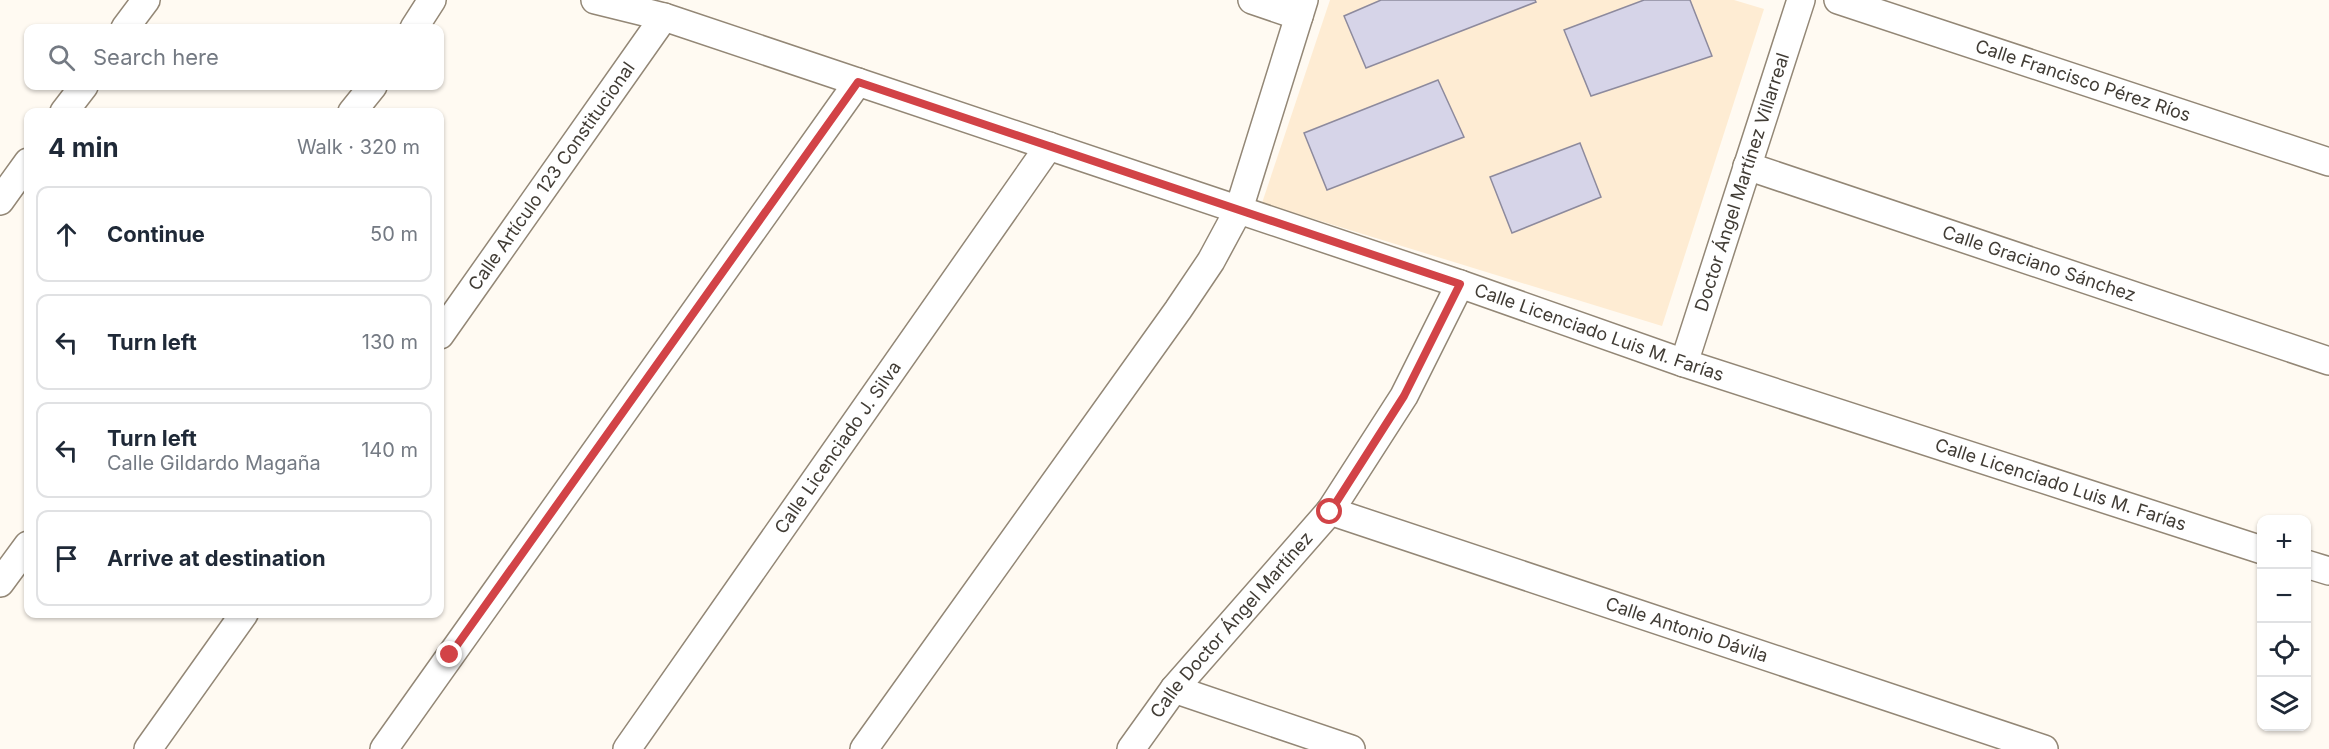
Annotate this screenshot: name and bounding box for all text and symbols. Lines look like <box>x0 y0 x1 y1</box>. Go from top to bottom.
search box <box>24 24 444 90</box>
street label: Calle Francisco Pérez Ríos <box>1973 35 2193 126</box>
icon: search <box>45 41 78 74</box>
text: Search here <box>93 44 219 70</box>
street label: Doctor Ángel Martínez Villarreal <box>1690 50 1793 314</box>
street label: Calle Artículo 123 Constitucional <box>464 58 639 294</box>
text: 4 min <box>48 132 119 163</box>
text: Walk · 320 m <box>297 135 420 159</box>
icon: ahead <box>50 218 83 251</box>
text: Continue <box>107 221 205 247</box>
street label: Calle Graciano Sánchez <box>1940 221 2139 306</box>
text: 50 m <box>370 222 418 246</box>
street label: Calle Licenciado Luis M. Farías <box>1472 279 1727 385</box>
icon: left <box>50 326 83 359</box>
text: Turn left <box>107 329 197 355</box>
text: 130 m <box>362 330 418 354</box>
street label: Calle Licenciado J. Silva <box>770 357 905 537</box>
text: Turn left <box>107 425 197 451</box>
icon: left <box>50 434 83 467</box>
street label: Calle Licenciado Luis M. Farías <box>1932 434 2189 535</box>
text: 140 m <box>361 438 418 462</box>
text: Calle Gildardo Magaña <box>107 451 321 475</box>
route start <box>1316 498 1342 524</box>
map controls <box>2257 515 2311 731</box>
button: + <box>2257 515 2311 569</box>
street label: Calle Doctor Ángel Martínez <box>1146 527 1317 722</box>
icon: arrive <box>50 542 83 575</box>
text: Arrive at destination <box>107 545 326 571</box>
button: − <box>2257 569 2311 623</box>
street label: Calle Antonio Dávila <box>1603 593 1771 666</box>
button: locate <box>2257 623 2311 677</box>
route end <box>436 641 462 667</box>
button: layers <box>2257 677 2311 731</box>

